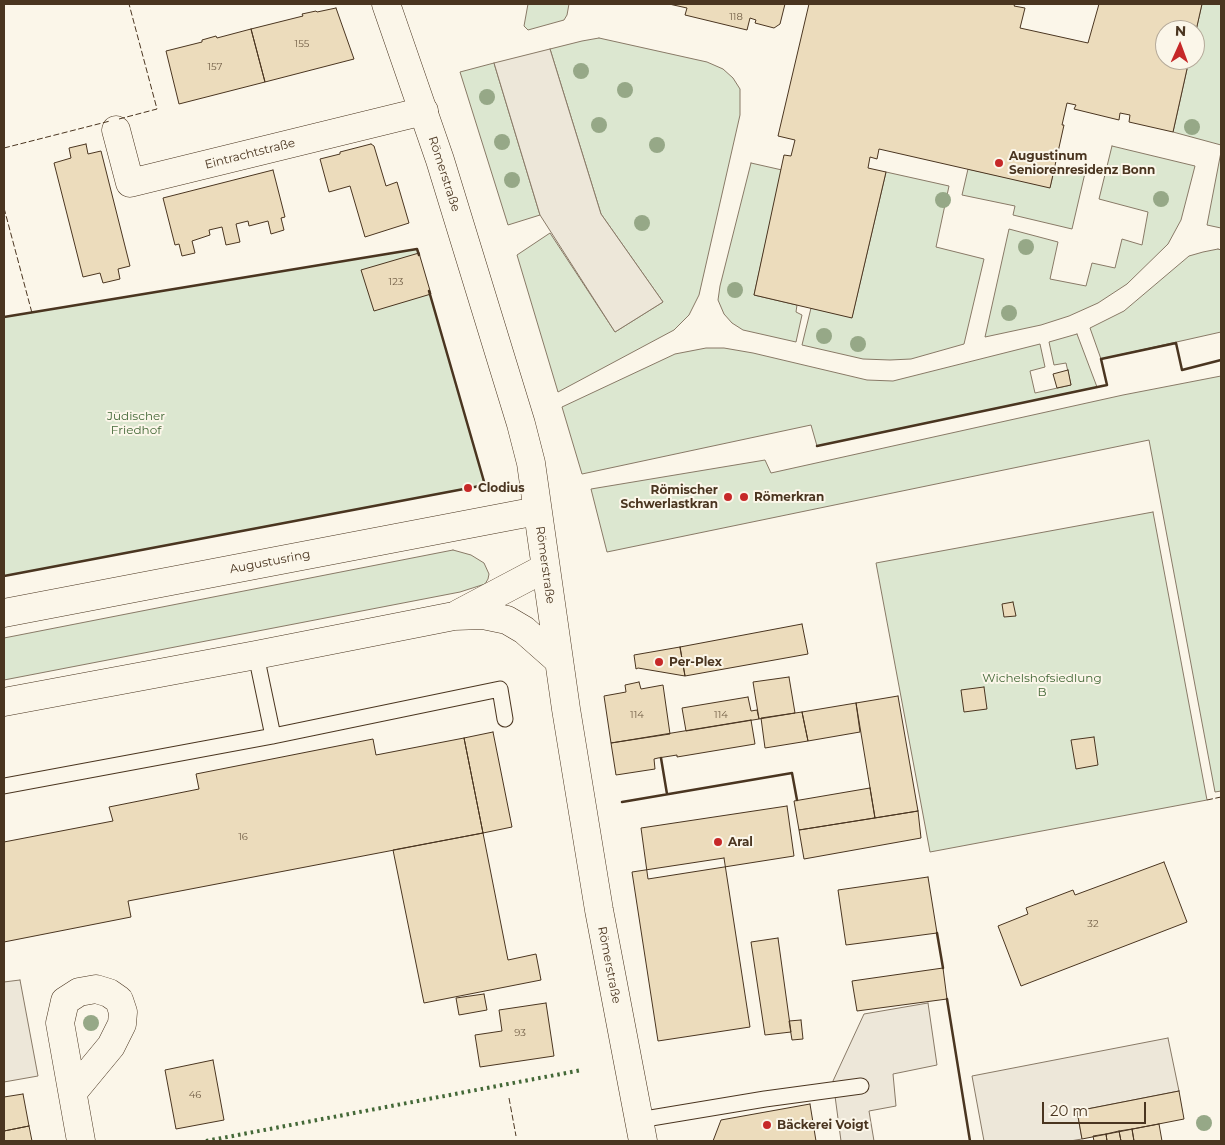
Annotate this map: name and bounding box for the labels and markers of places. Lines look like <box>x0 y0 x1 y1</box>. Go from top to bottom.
place label: Augustinum Seniorenresidenz Bonn <box>1009 149 1155 177</box>
marker: Augustinum Seniorenresidenz Bonn <box>993 157 1005 169</box>
place label: Clodius <box>478 481 525 495</box>
marker: Clodius <box>462 482 474 494</box>
place label: Römischer Schwerlastkran <box>621 483 718 511</box>
place label: Römerkran <box>754 490 824 504</box>
marker: Römischer Schwerlastkran <box>722 491 734 503</box>
marker: Römerkran <box>738 491 750 503</box>
place label: Per-Plex <box>669 655 722 669</box>
marker: Per-Plex <box>653 656 665 668</box>
place label: Aral <box>728 835 753 849</box>
marker: Aral <box>712 836 724 848</box>
place label: Bäckerei Voigt <box>777 1118 869 1132</box>
marker: Bäckerei Voigt <box>761 1119 773 1131</box>

